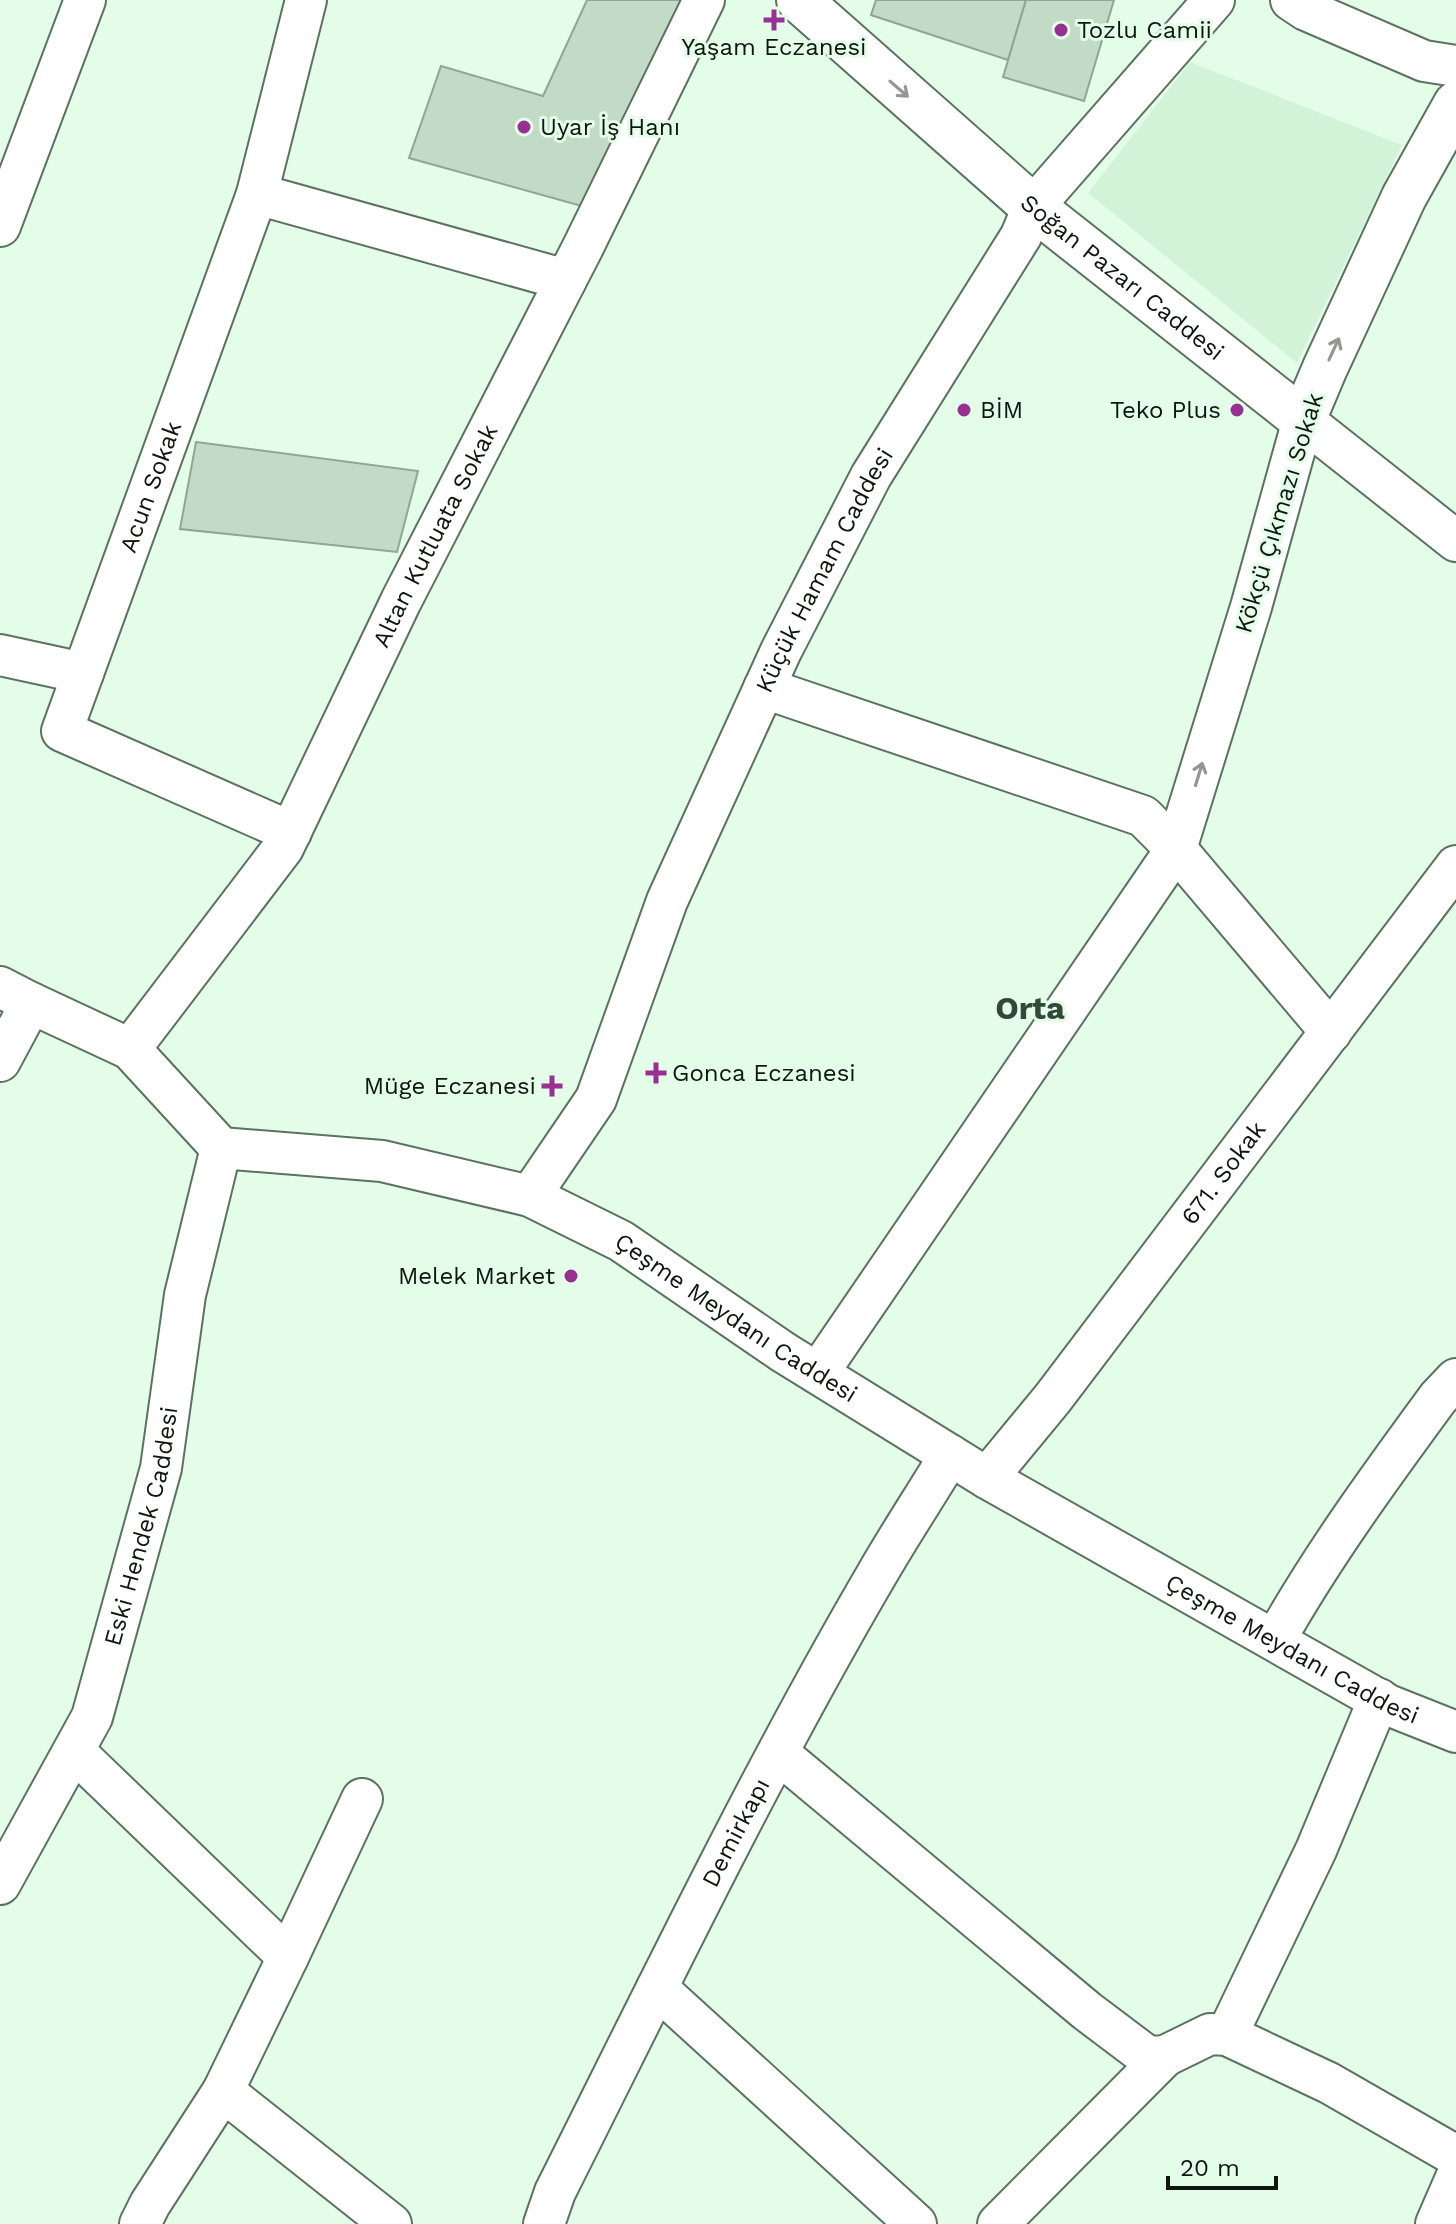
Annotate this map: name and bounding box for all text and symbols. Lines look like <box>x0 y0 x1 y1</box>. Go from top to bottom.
marker: Yaşam Eczanesi <box>765 11 783 29</box>
place label: Tozlu Camii <box>1077 16 1212 44</box>
marker: Tozlu Camii <box>1052 21 1070 39</box>
place label: Yaşam Eczanesi <box>682 33 866 61</box>
one-way arrow <box>889 80 909 98</box>
place label: Uyar İş Hanı <box>540 113 680 141</box>
marker: Uyar İş Hanı <box>515 118 533 136</box>
street label: Soğan Pazarı Caddesi <box>1015 189 1230 366</box>
one-way arrow <box>1327 337 1342 361</box>
street label: Kökçü Çıkmazı Sokak <box>1229 389 1329 636</box>
place label: BİM <box>980 396 1023 424</box>
place label: Teko Plus <box>1110 396 1221 424</box>
marker: BİM <box>955 401 973 419</box>
marker: Teko Plus <box>1228 401 1246 419</box>
street label: Acun Sokak <box>114 417 187 556</box>
street label: Altan Kutluata Sokak <box>367 419 504 652</box>
street label: Küçük Hamam Caddesi <box>750 443 899 697</box>
one-way arrow <box>1192 762 1207 788</box>
district label: Orta <box>995 989 1065 1027</box>
place label: Gonca Eczanesi <box>672 1059 856 1087</box>
marker: Gonca Eczanesi <box>647 1064 665 1082</box>
place label: Müge Eczanesi <box>364 1072 536 1100</box>
marker: Müge Eczanesi <box>543 1077 561 1095</box>
street label: 671. Sokak <box>1175 1116 1272 1230</box>
street label: Çeşme Meydanı Caddesi <box>610 1227 862 1408</box>
place label: Melek Market <box>398 1262 555 1290</box>
marker: Melek Market <box>562 1267 580 1285</box>
street label: Eski Hendek Caddesi <box>98 1405 183 1649</box>
street label: Çeşme Meydanı Caddesi <box>1161 1568 1423 1730</box>
street label: Demirkapı <box>696 1774 775 1892</box>
scale bar <box>1168 2140 1276 2190</box>
text: 20 m <box>1180 2154 1240 2182</box>

